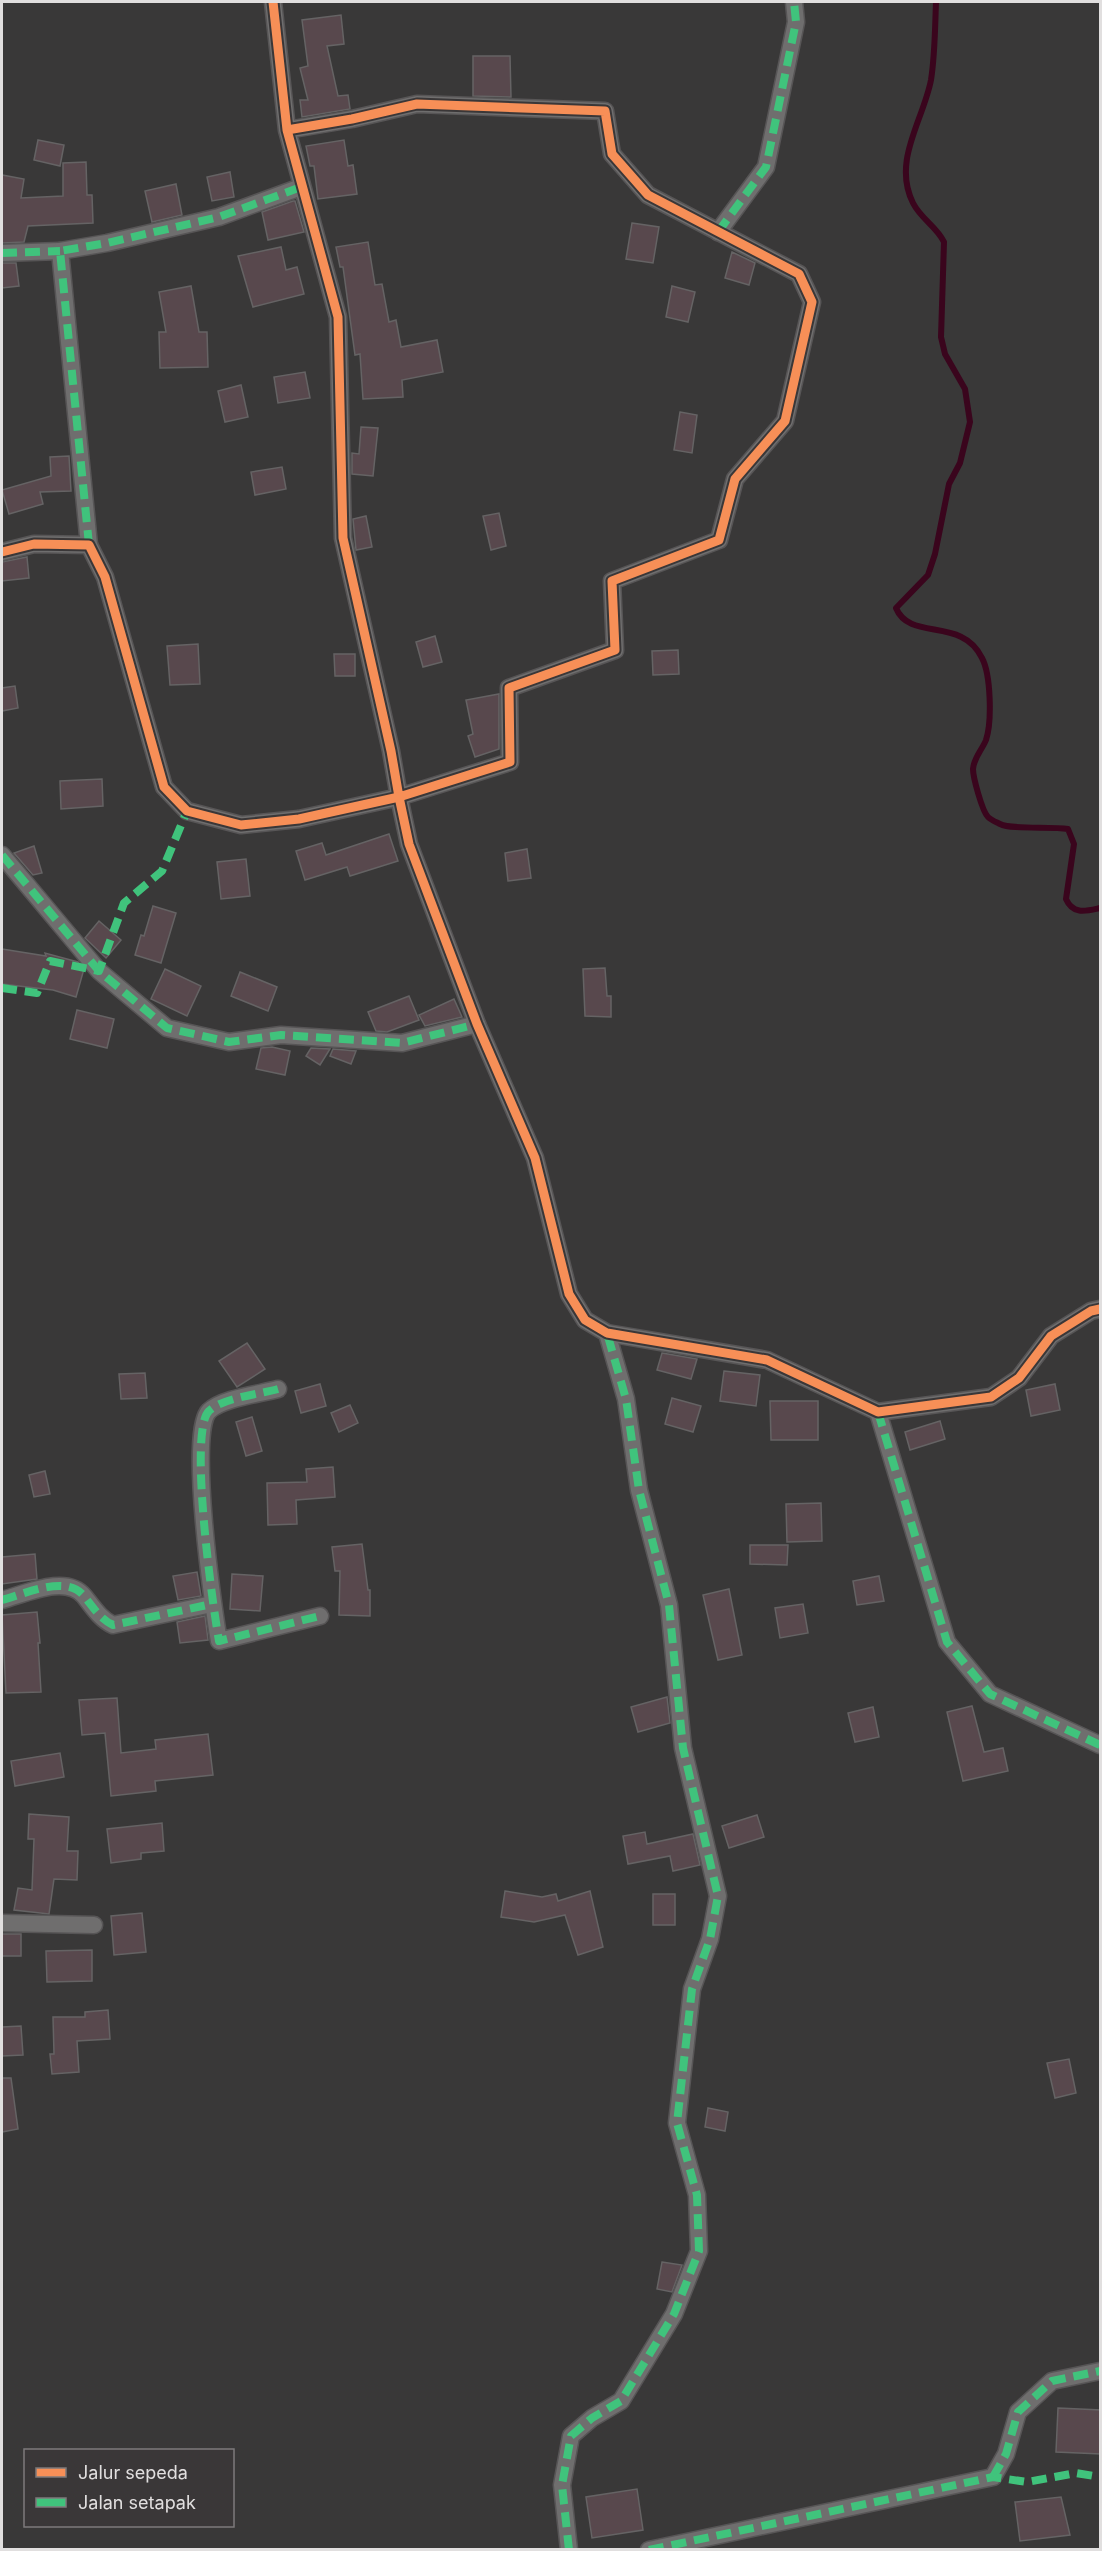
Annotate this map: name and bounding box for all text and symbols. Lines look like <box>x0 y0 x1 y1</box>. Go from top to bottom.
legend <box>24 2449 234 2527</box>
text: Jalur sepeda <box>78 2462 188 2483</box>
text: Jalan setapak <box>78 2492 196 2513</box>

